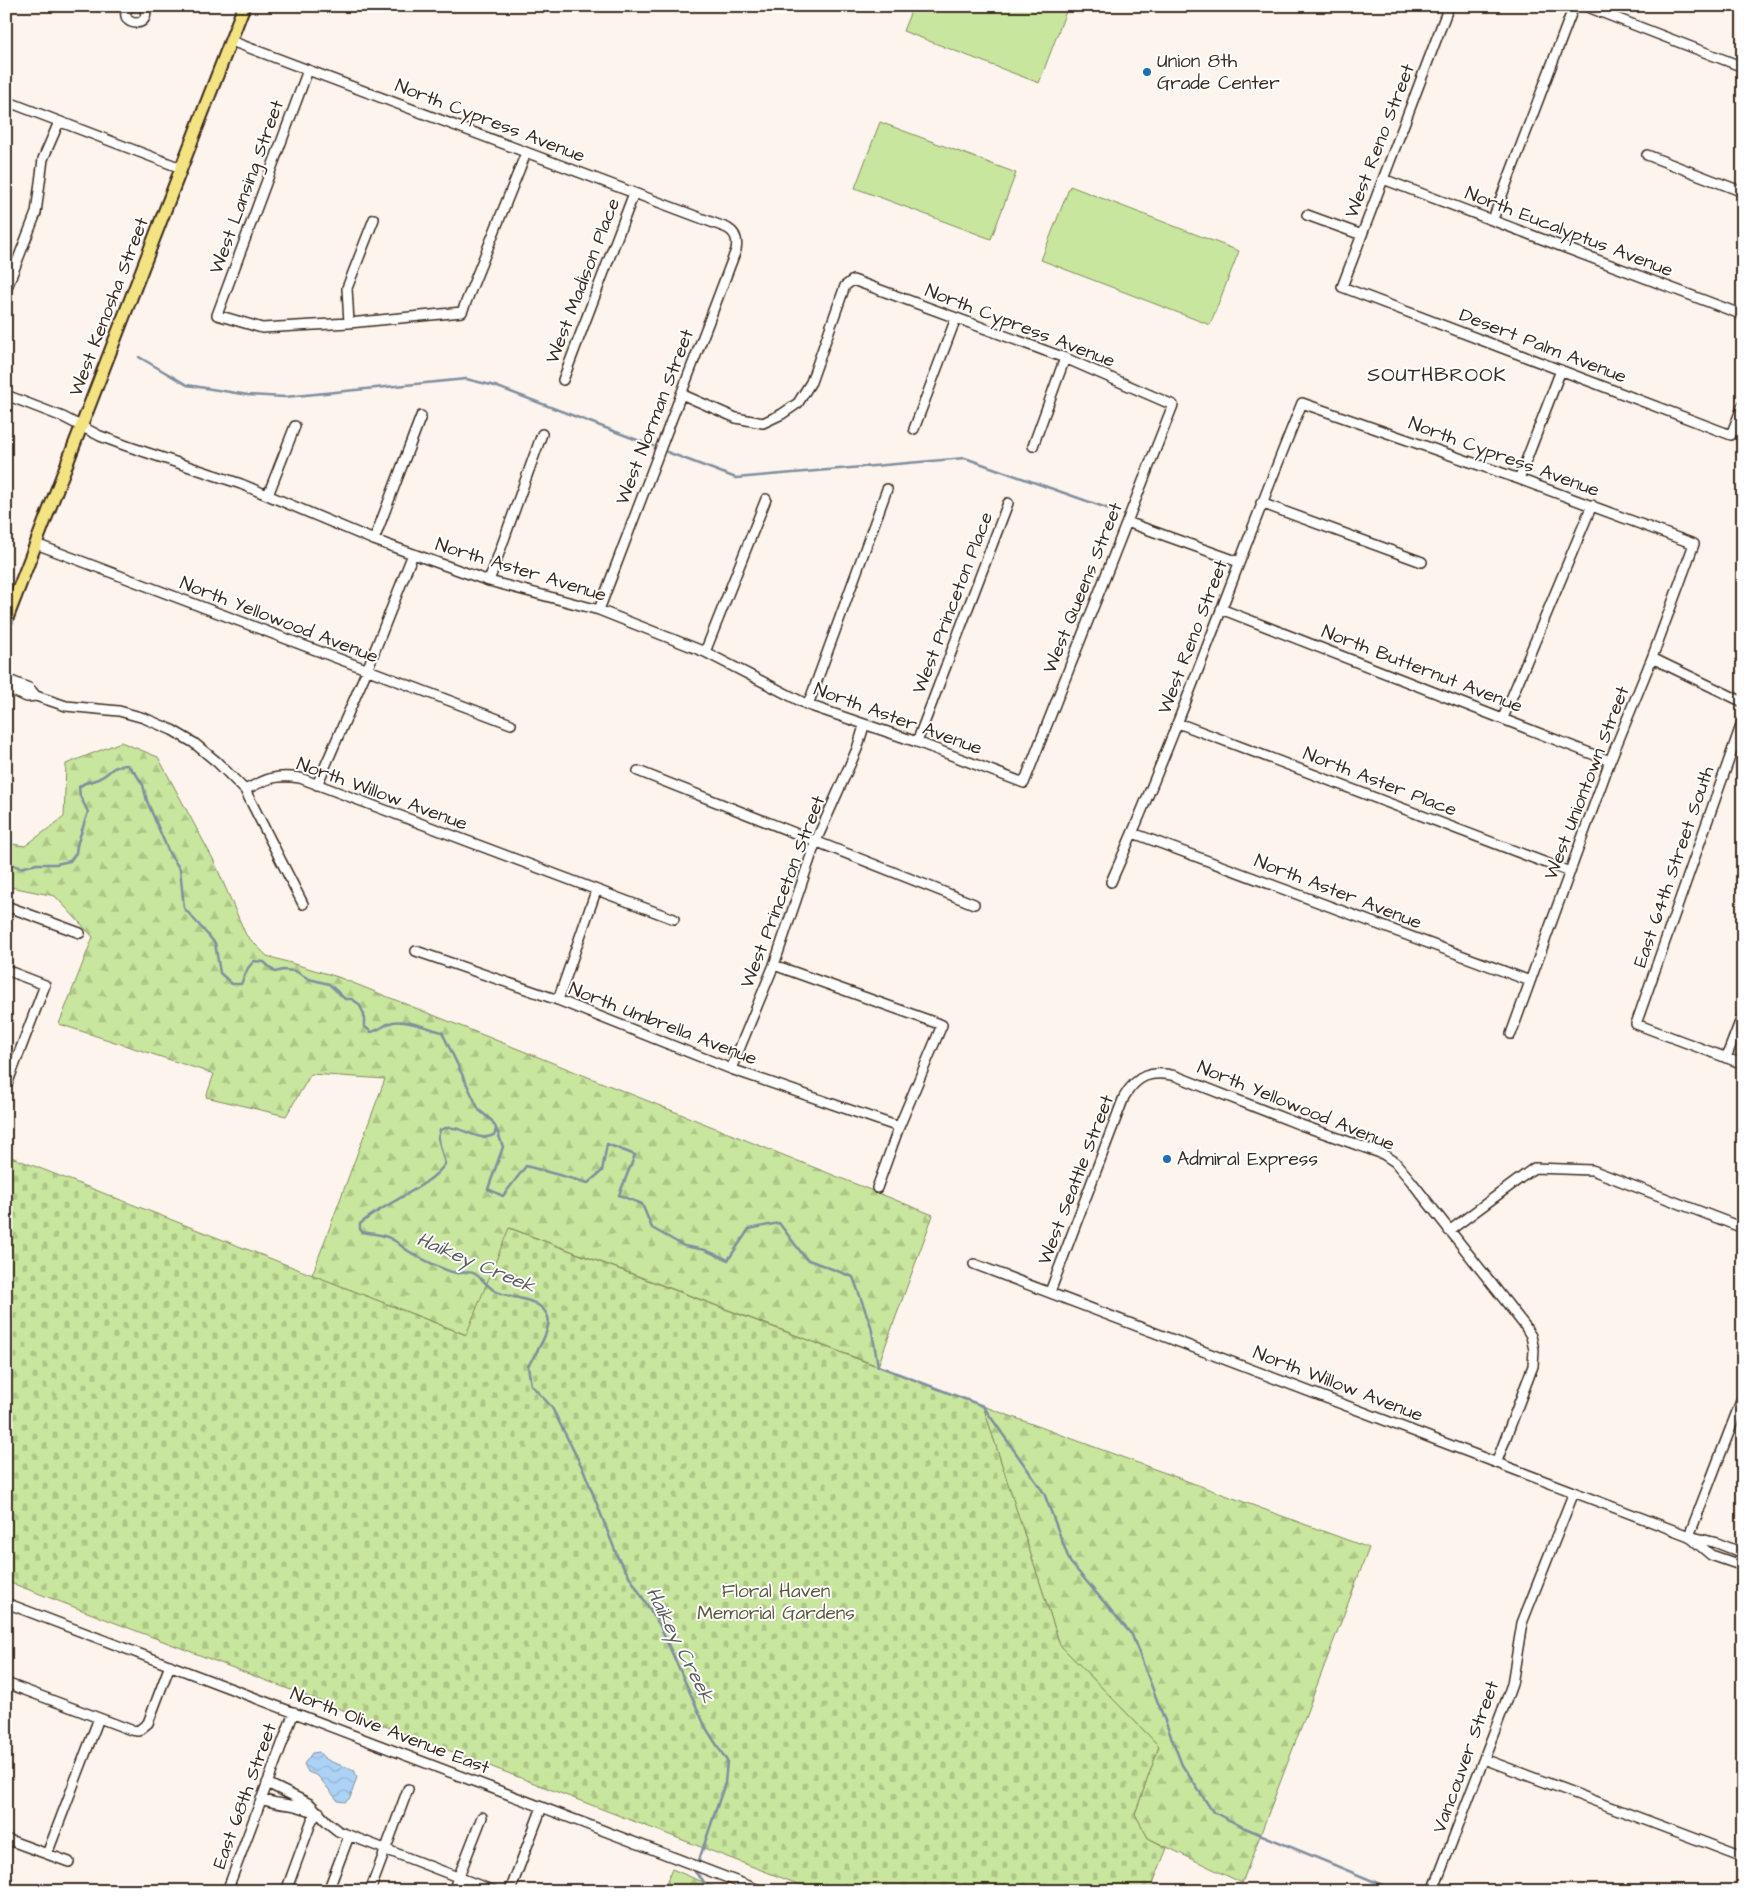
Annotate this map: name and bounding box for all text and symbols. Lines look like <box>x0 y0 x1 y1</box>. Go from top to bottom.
place label: Union 8th Grade Center <box>1157 48 1280 97</box>
street label: West Reno Street <box>1338 60 1422 222</box>
marker: Union 8th Grade Center <box>1141 66 1153 78</box>
street label: North Cypress Avenue <box>391 72 589 171</box>
street label: West Lansing Street <box>203 96 292 278</box>
street label: North Eucalyptus Avenue <box>1461 180 1677 285</box>
street label: West Madison Place <box>539 194 627 368</box>
street label: West Kenosha Street <box>62 213 156 400</box>
street label: North Cypress Avenue <box>921 277 1119 376</box>
street label: Desert Palm Avenue <box>1455 302 1631 390</box>
street label: West Norman Street <box>609 325 701 509</box>
district label: SOUTHBROOK <box>1367 361 1507 389</box>
street label: North Cypress Avenue <box>1404 410 1603 505</box>
street label: West Queens Street <box>1036 498 1130 677</box>
street label: West Princeton Place <box>906 508 1000 698</box>
street label: North Aster Avenue <box>432 531 610 609</box>
street label: West Reno Street <box>1151 556 1235 718</box>
street label: North Yellowood Avenue <box>176 570 382 670</box>
street label: North Butternut Avenue <box>1318 618 1526 720</box>
street label: North Aster Avenue <box>810 676 986 762</box>
street label: West Uniontown Street <box>1538 682 1637 884</box>
street label: North Aster Place <box>1299 740 1461 824</box>
street label: North Willow Avenue <box>293 751 471 837</box>
street label: East 64th Street South <box>1627 762 1721 971</box>
street label: West Princeton Street <box>734 791 832 992</box>
street label: North Aster Avenue <box>1250 848 1426 936</box>
street label: North Umbrella Avenue <box>565 976 761 1072</box>
street label: North Yellowood Avenue <box>1193 1054 1399 1158</box>
street label: West Seattle Street <box>1031 1091 1121 1269</box>
place label: Admiral Express <box>1177 1146 1318 1173</box>
marker: Admiral Express <box>1161 1153 1173 1165</box>
water label: Haikey Creek <box>412 1225 540 1302</box>
street label: North Willow Avenue <box>1249 1339 1427 1429</box>
park label: Floral Haven Memorial Gardens <box>697 1578 855 1627</box>
water label: Haikey Creek <box>638 1582 722 1709</box>
street label: Vancouver Street <box>1426 1677 1506 1837</box>
street label: North Olive Avenue East <box>286 1680 494 1782</box>
street label: East 68th Street <box>206 1719 284 1873</box>

